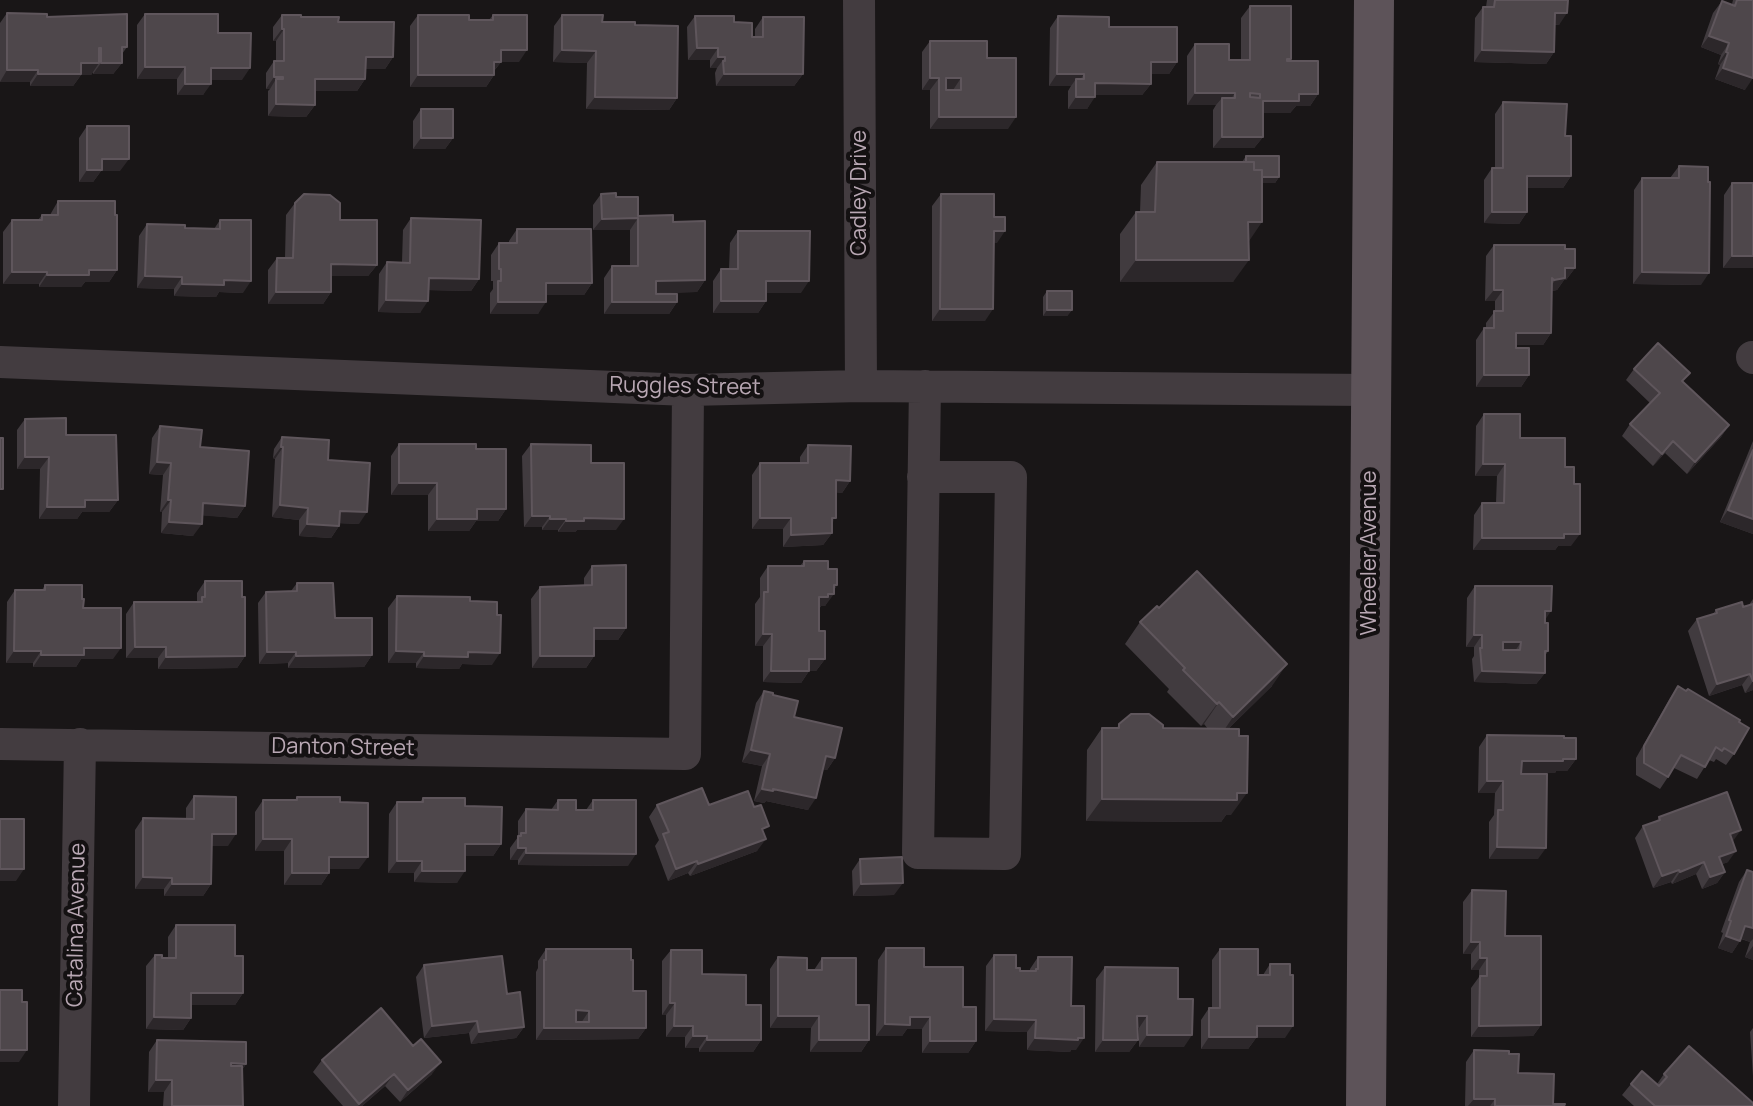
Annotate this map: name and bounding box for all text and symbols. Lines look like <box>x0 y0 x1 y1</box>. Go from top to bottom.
street label: Cadley Drive <box>847 130 873 256</box>
street label: Ruggles Street <box>609 372 761 402</box>
street label: Wheeler Avenue <box>1357 470 1383 636</box>
street label: Danton Street <box>271 734 415 762</box>
street label: Catalina Avenue <box>62 843 92 1007</box>

